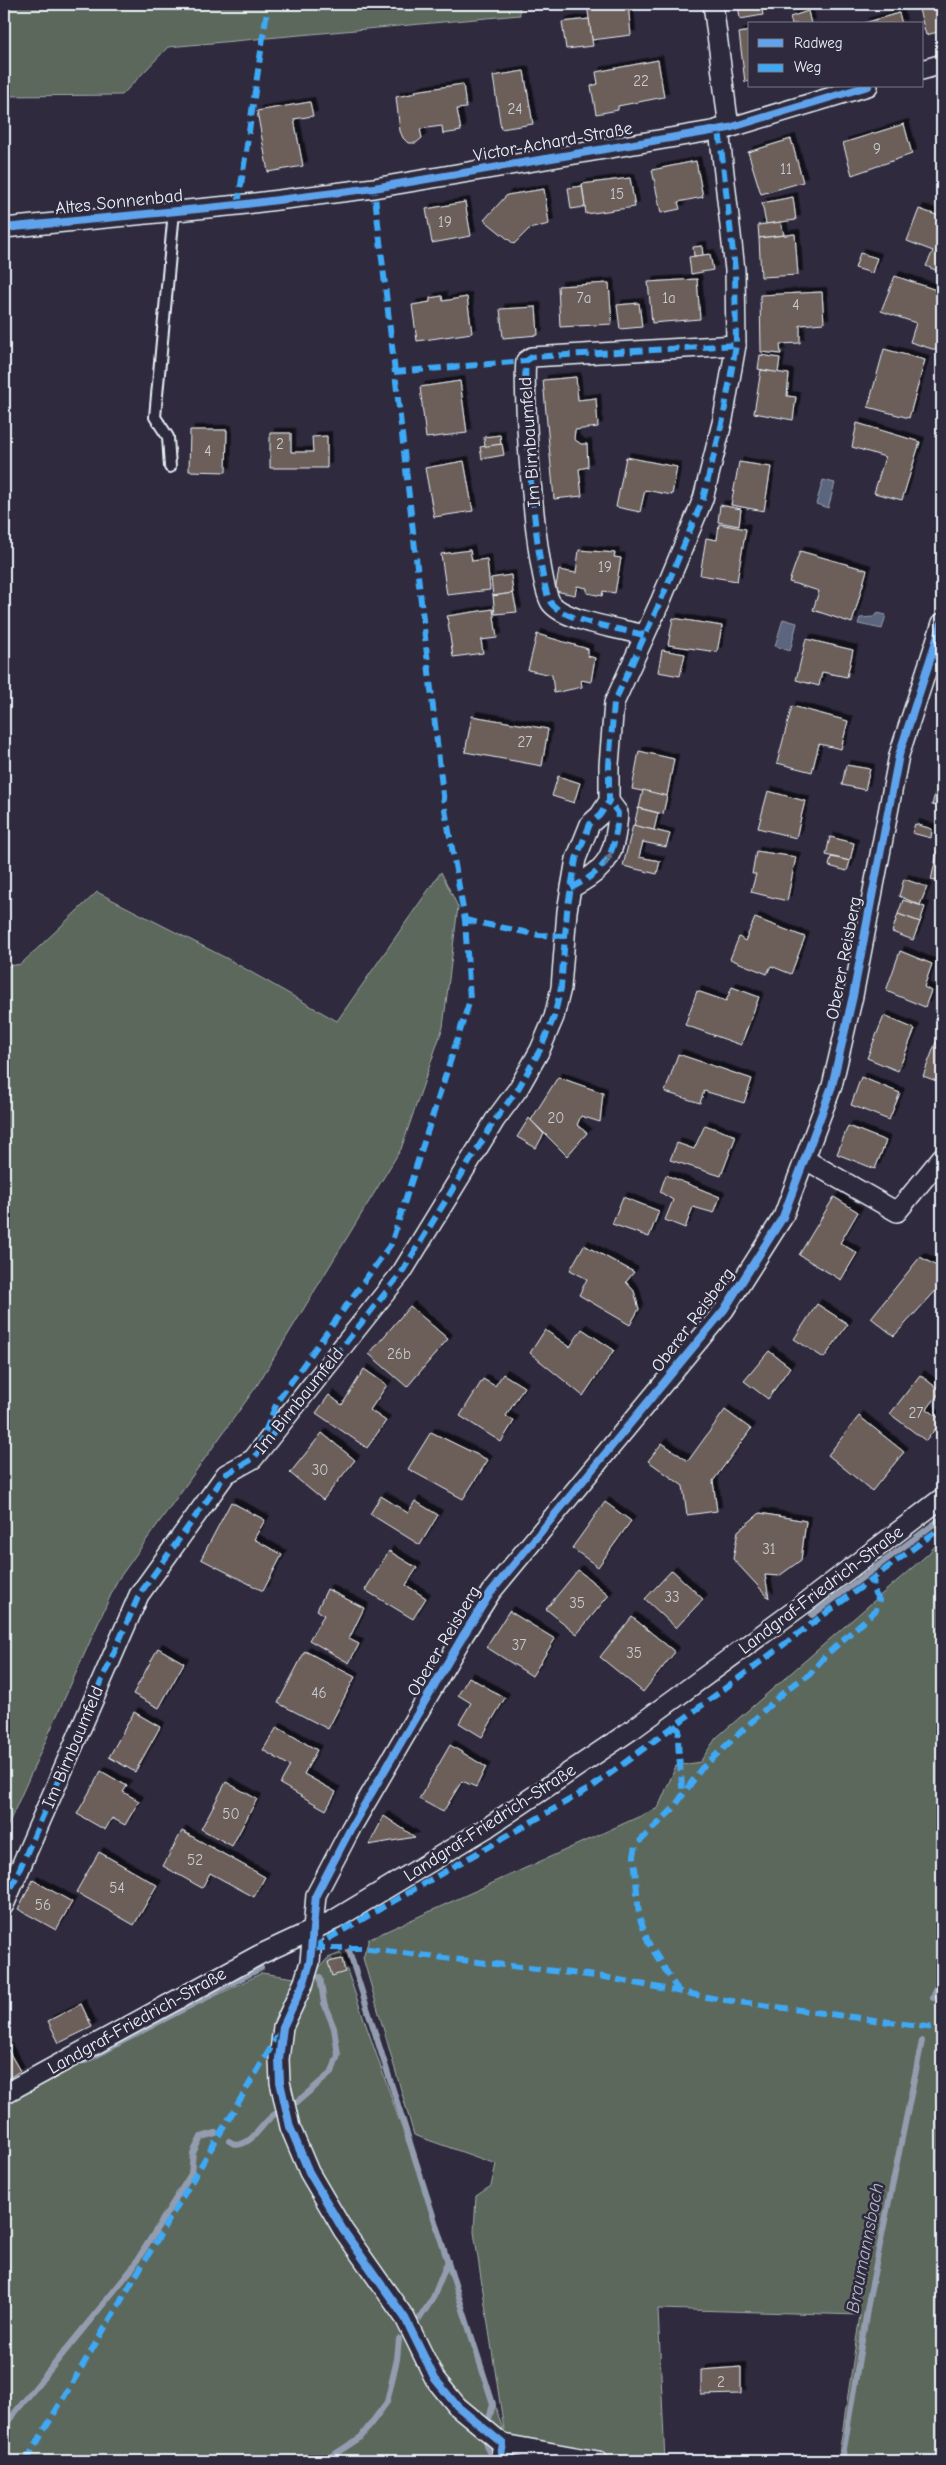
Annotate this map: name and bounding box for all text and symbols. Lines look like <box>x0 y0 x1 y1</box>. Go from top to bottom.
legend <box>748 22 924 88</box>
text: Radweg <box>794 34 843 52</box>
text: Weg <box>794 58 821 76</box>
house number: 22 <box>633 72 649 90</box>
house number: 24 <box>507 100 523 118</box>
street label: Victor-Achard-Straße <box>472 118 634 166</box>
house number: 9 <box>873 140 881 158</box>
house number: 11 <box>780 160 792 178</box>
street label: Altes Sonnenbad <box>54 185 184 219</box>
house number: 15 <box>610 185 624 203</box>
house number: 19 <box>438 213 452 231</box>
house number: 7a <box>577 289 591 307</box>
house number: 1a <box>662 289 676 307</box>
house number: 4 <box>792 296 800 314</box>
street label: Im Birnbaumfeld <box>515 376 545 508</box>
house number: 2 <box>276 435 284 453</box>
house number: 4 <box>204 442 212 460</box>
house number: 19 <box>598 558 612 576</box>
house number: 27 <box>518 733 532 751</box>
one-way arrow <box>603 851 612 866</box>
street label: Oberer Reisberg <box>822 895 866 1021</box>
house number: 20 <box>548 1109 564 1127</box>
street label: Oberer Reisberg <box>647 1264 739 1376</box>
street label: Im Birnbaumfeld <box>250 1344 348 1458</box>
house number: 26b <box>387 1345 411 1363</box>
house number: 27 <box>909 1404 923 1422</box>
house number: 30 <box>312 1461 328 1479</box>
street label: Landgraf-Friedrich-Straße <box>735 1521 907 1659</box>
house number: 31 <box>762 1540 776 1558</box>
street label: Oberer Reisberg <box>403 1582 485 1700</box>
house number: 33 <box>664 1588 680 1606</box>
house number: 35 <box>569 1594 585 1612</box>
house number: 37 <box>512 1636 526 1654</box>
house number: 35 <box>626 1644 642 1662</box>
street label: Im Birnbaumfeld <box>38 1683 108 1811</box>
house number: 46 <box>311 1684 327 1702</box>
street label: Landgraf-Friedrich-Straße <box>400 1760 580 1886</box>
house number: 50 <box>222 1805 240 1823</box>
house number: 52 <box>187 1851 203 1869</box>
house number: 54 <box>109 1879 125 1897</box>
house number: 56 <box>35 1896 51 1914</box>
street label: Landgraf-Friedrich-Straße <box>44 1963 230 2079</box>
water label: Braumannsbach <box>842 2181 888 2315</box>
house number: 2 <box>717 2373 725 2391</box>

